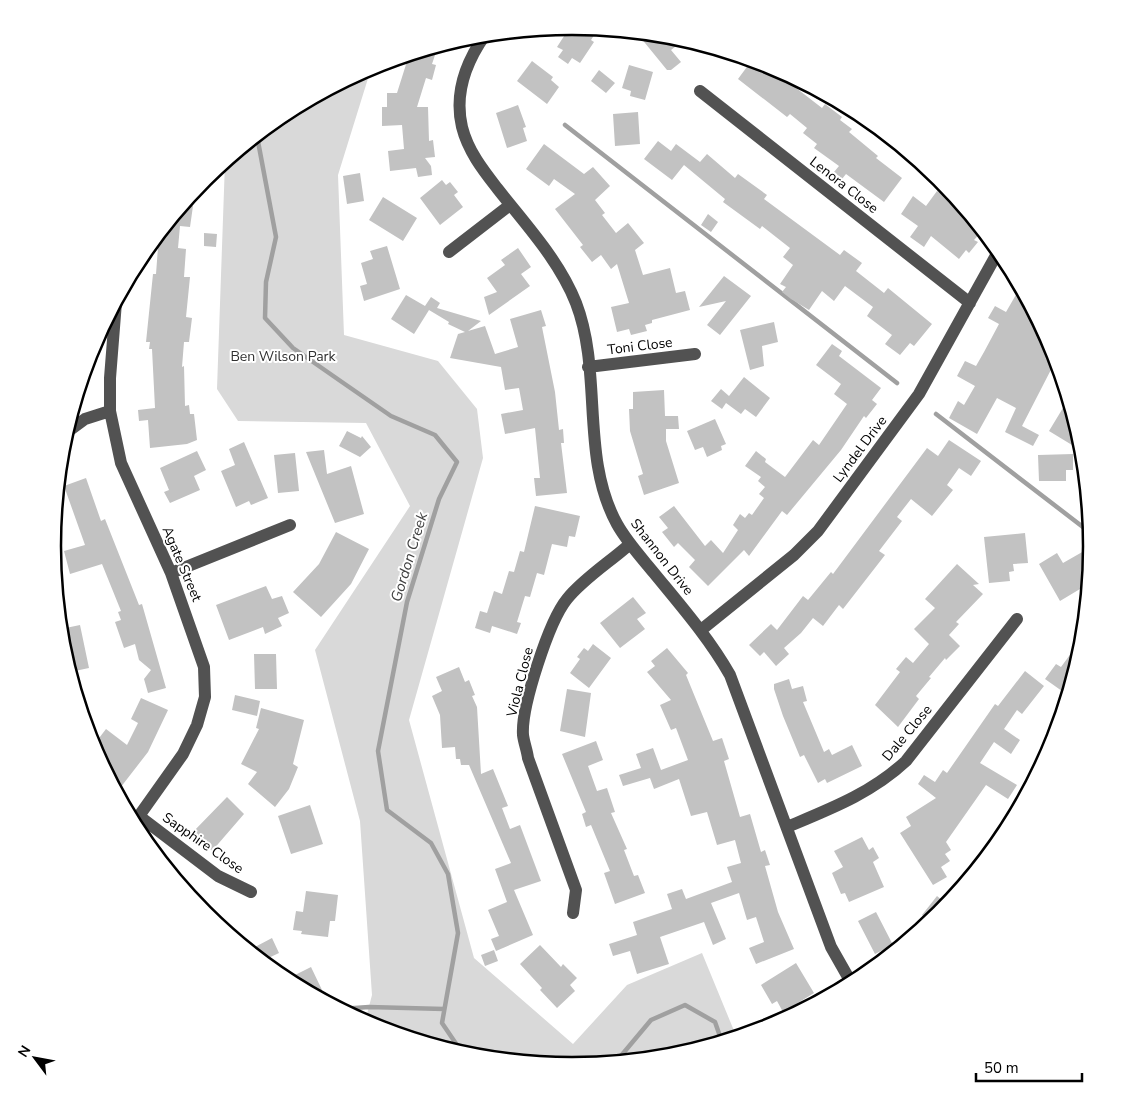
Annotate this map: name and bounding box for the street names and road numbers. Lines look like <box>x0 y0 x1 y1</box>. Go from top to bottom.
street label: Lenora Close <box>806 152 882 218</box>
street label: Toni Close <box>606 333 674 359</box>
street label: Lyndel Drive <box>829 412 891 486</box>
street label: Shannon Drive <box>626 515 698 599</box>
street label: Agate Street <box>158 524 206 605</box>
street label: Viola Close <box>502 645 538 720</box>
street label: Dale Close <box>878 701 936 765</box>
street label: Sapphire Close <box>159 808 247 878</box>

